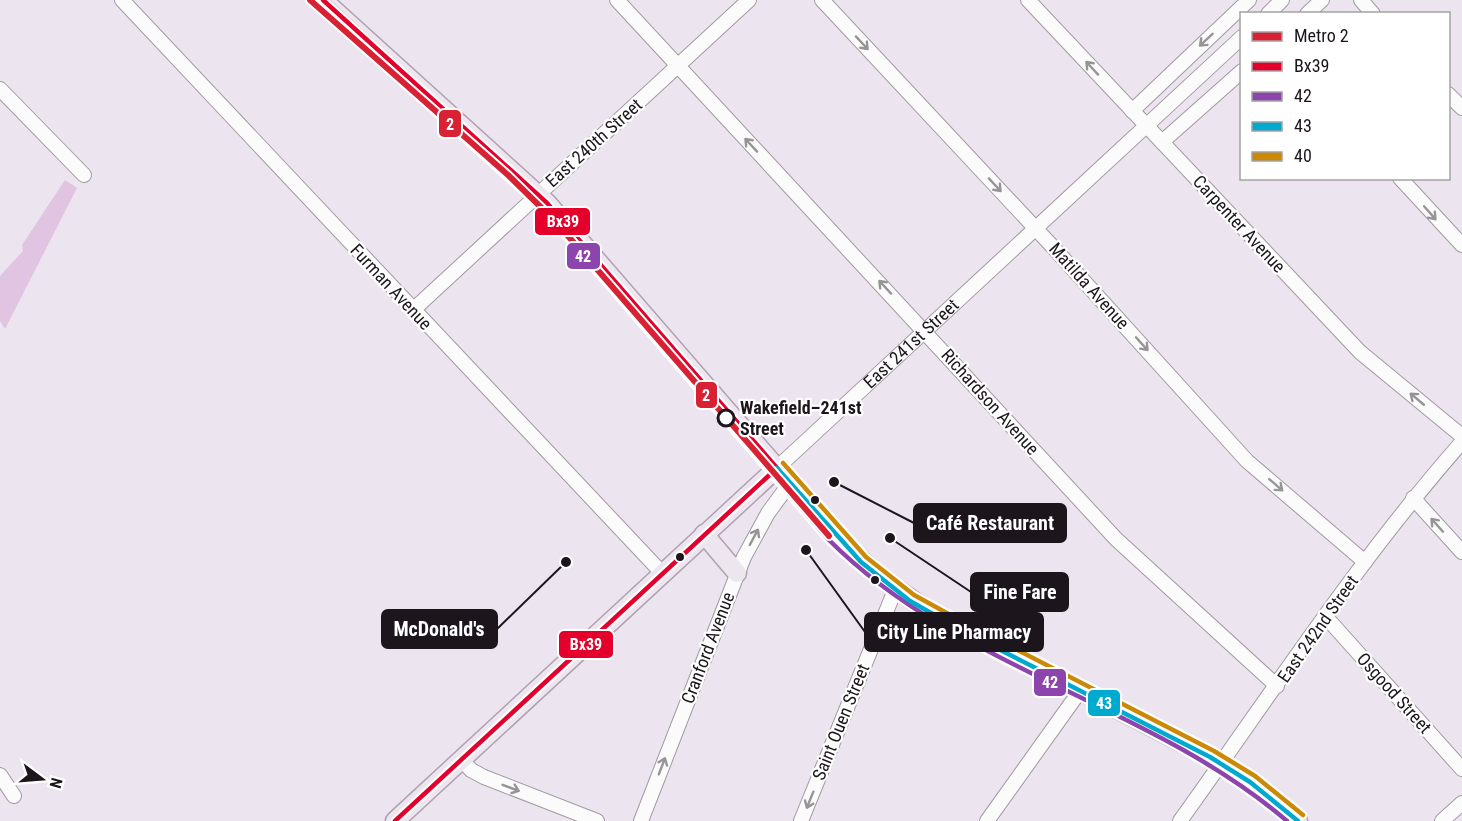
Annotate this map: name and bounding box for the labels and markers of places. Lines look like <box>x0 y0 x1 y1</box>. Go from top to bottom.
place label: Wakefield–241st Street <box>740 397 862 439</box>
marker: Wakefield–241st Street <box>717 409 735 427</box>
unlabelled marker <box>809 494 821 506</box>
callout: Café Restaurant <box>914 504 1066 542</box>
unlabelled marker <box>674 551 686 563</box>
callout: Fine Fare <box>971 573 1068 611</box>
unlabelled marker <box>869 574 881 586</box>
callout: McDonald's <box>382 610 497 648</box>
callout: City Line Pharmacy <box>865 613 1043 651</box>

